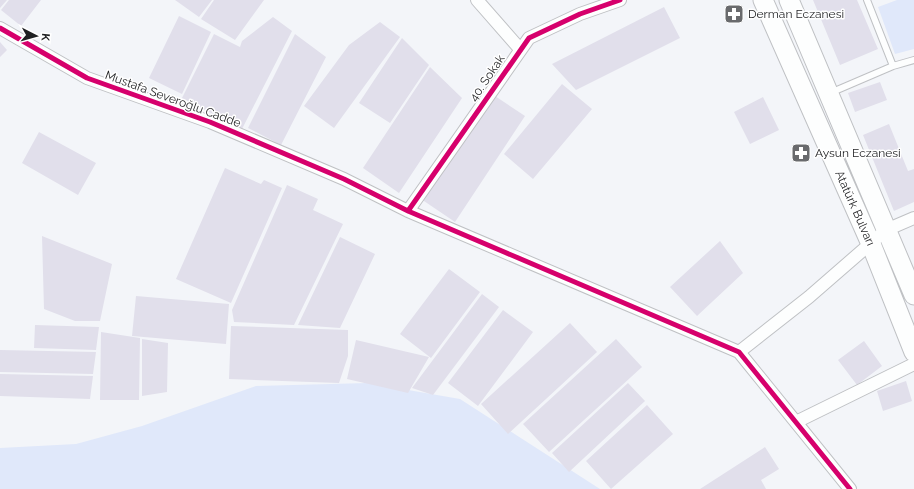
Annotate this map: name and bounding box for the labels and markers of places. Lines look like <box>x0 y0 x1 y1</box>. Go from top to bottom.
pharmacy icon: Derman Eczanesi <box>723 3 745 25</box>
place label: Derman Eczanesi <box>748 7 844 21</box>
pharmacy icon: Aysun Eczanesi <box>790 142 812 164</box>
place label: Aysun Eczanesi <box>815 146 901 160</box>

